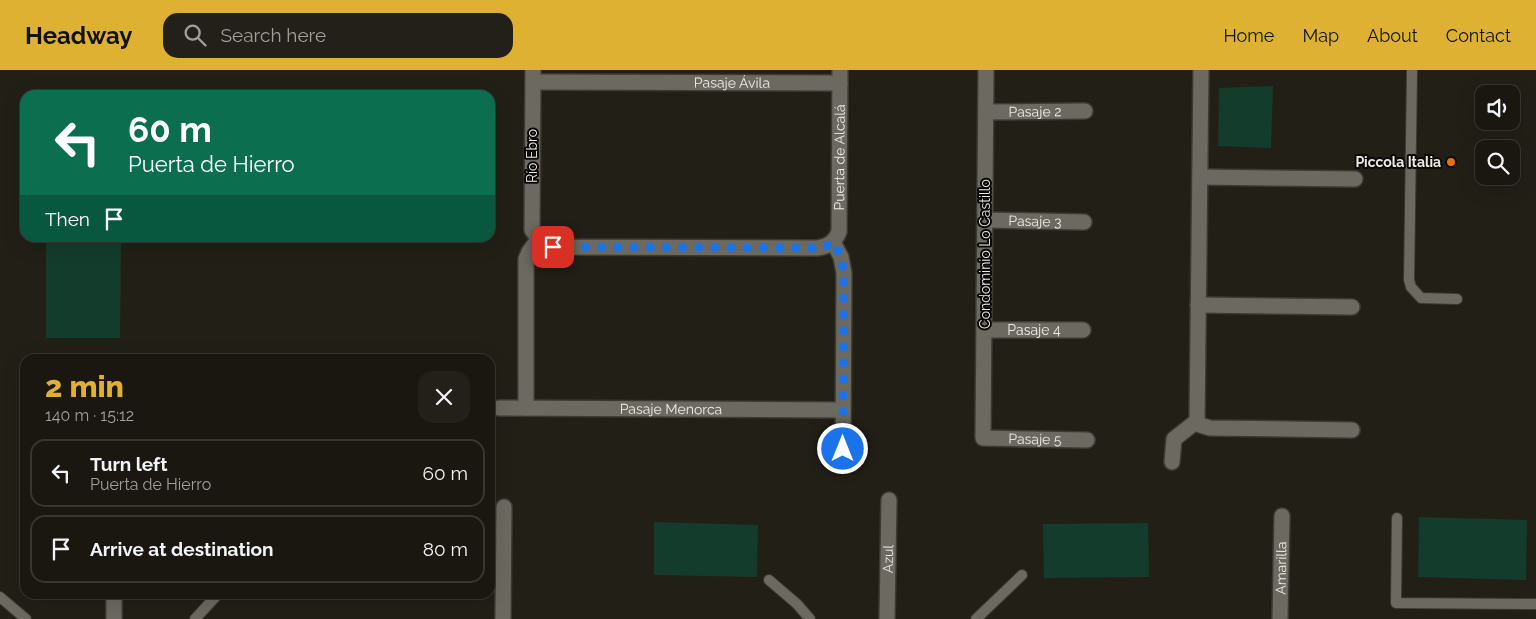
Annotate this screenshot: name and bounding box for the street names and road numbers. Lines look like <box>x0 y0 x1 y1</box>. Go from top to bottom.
street label: Pasaje Ávila <box>694 74 770 91</box>
street label: Pasaje 2 <box>1008 103 1062 120</box>
street label: Puerta de Alcalá <box>831 104 848 211</box>
street label: Río Ebro <box>524 129 540 183</box>
street label: Condominio Lo Castillo <box>977 179 993 329</box>
street label: Pasaje 3 <box>1008 212 1062 230</box>
street label: Pasaje 4 <box>1007 322 1061 338</box>
street label: Pasaje Menorca <box>620 401 722 417</box>
street label: Pasaje 5 <box>1008 430 1062 448</box>
street label: Amarilla <box>1272 541 1290 595</box>
street label: Azul <box>880 544 896 573</box>

